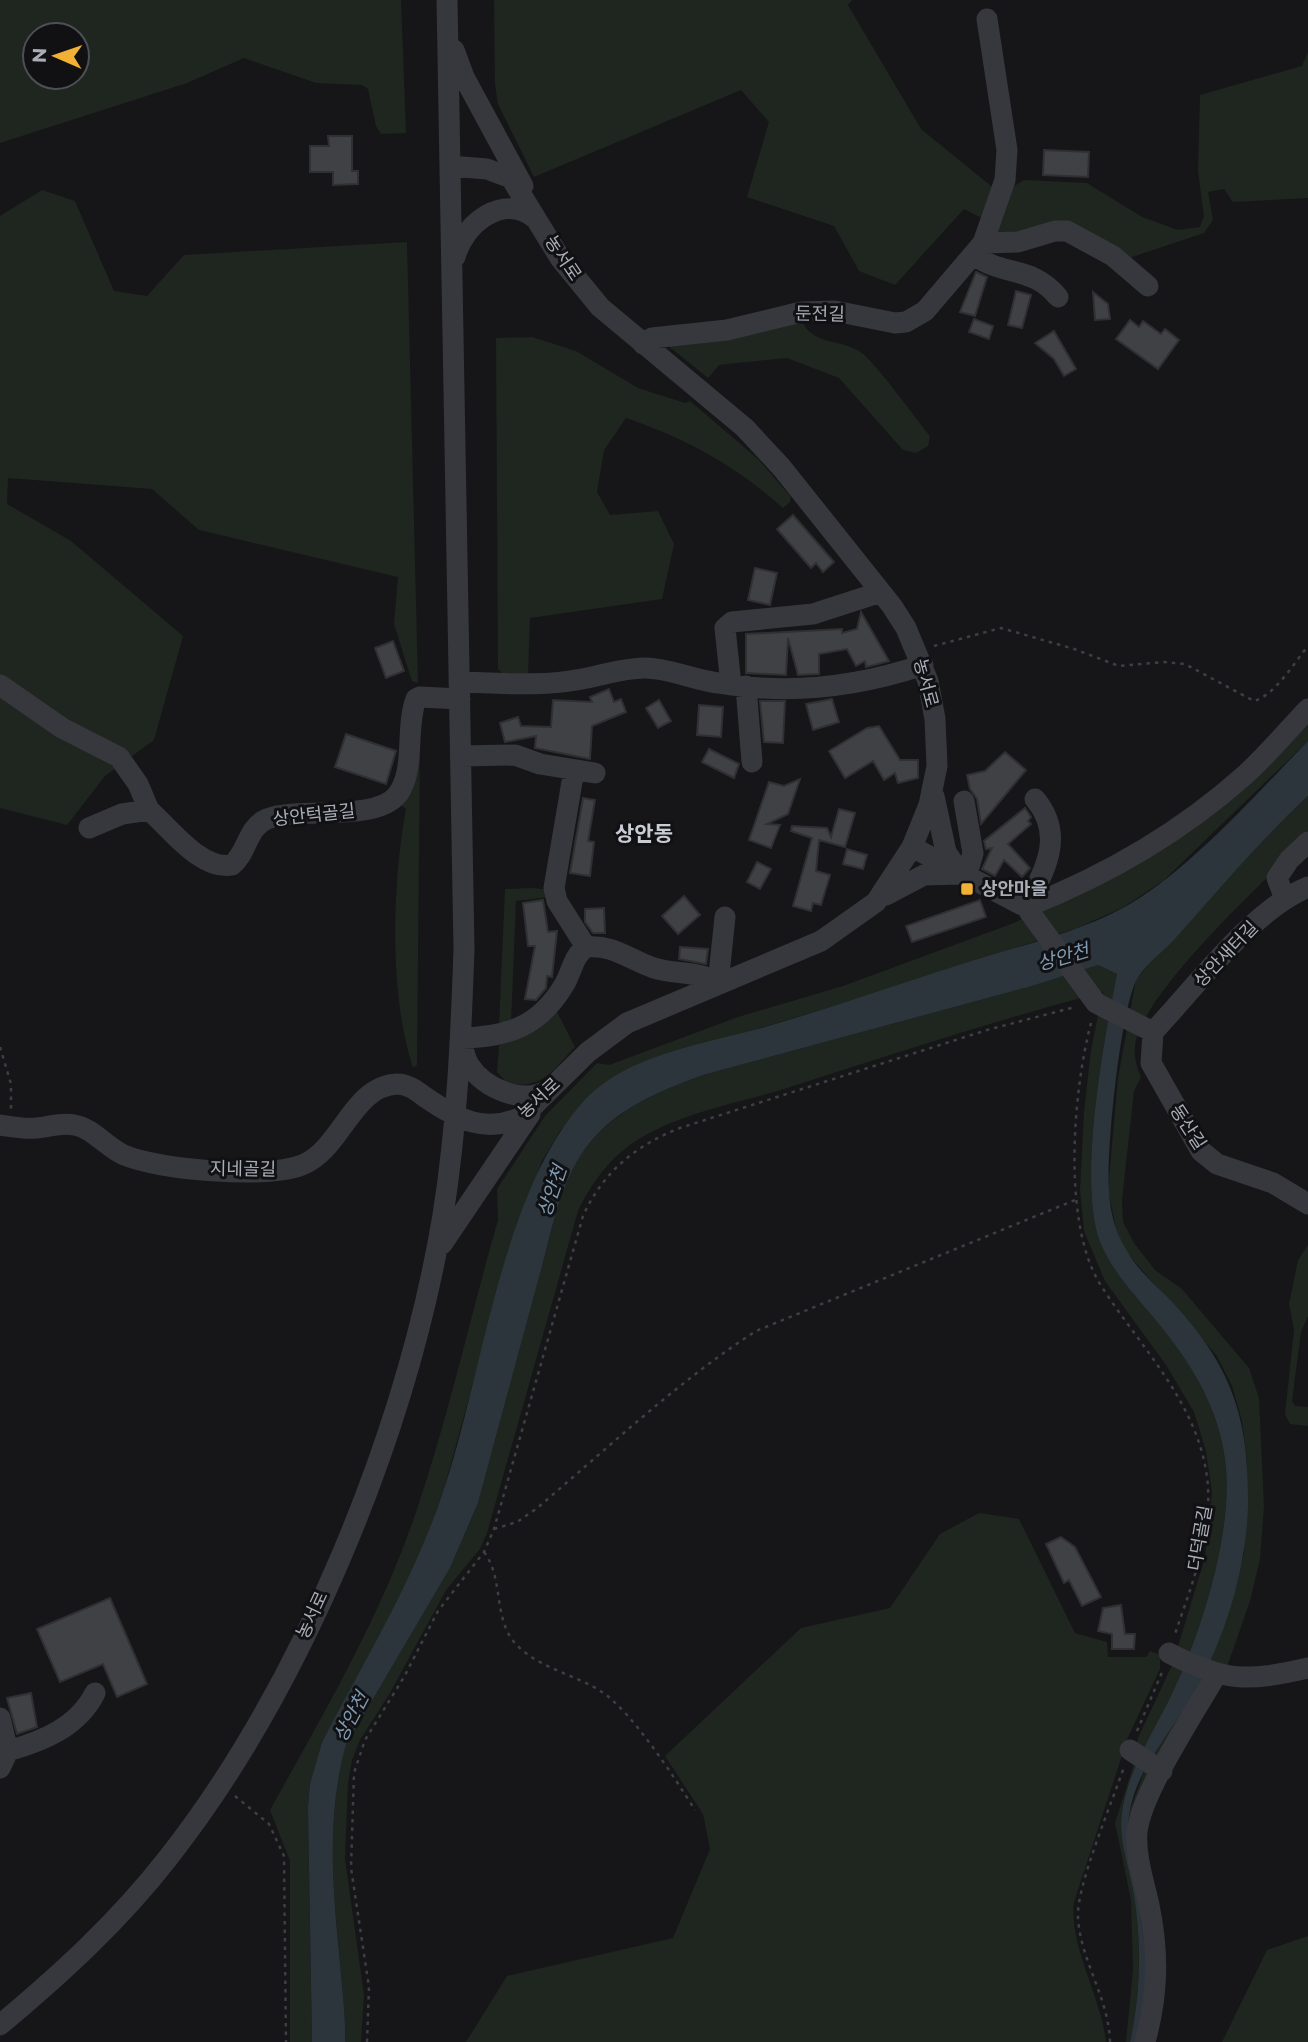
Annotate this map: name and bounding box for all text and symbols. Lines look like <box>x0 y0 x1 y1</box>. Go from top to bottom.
north arrow <box>21 21 91 91</box>
text: N <box>28 47 51 64</box>
street label: 농서로 <box>540 231 586 285</box>
street label: 둔전길 <box>795 303 845 325</box>
street label: 농서로 <box>909 656 943 710</box>
street label: 상안턱골길 <box>272 800 356 830</box>
district label: 상안동 <box>615 821 673 846</box>
place label: 상안마을 <box>981 878 1047 900</box>
marker: 상안마을 <box>959 881 975 897</box>
street label: 상안새터길 <box>1189 917 1263 991</box>
water label: 상안천 <box>1035 938 1093 975</box>
street label: 농서로 <box>513 1073 565 1123</box>
street label: 동산길 <box>1165 1100 1211 1154</box>
street label: 지네골길 <box>210 1157 276 1181</box>
water label: 상안천 <box>533 1161 572 1220</box>
street label: 더덕골길 <box>1183 1503 1217 1573</box>
street label: 농서로 <box>292 1588 332 1642</box>
water label: 상안천 <box>329 1687 374 1746</box>

